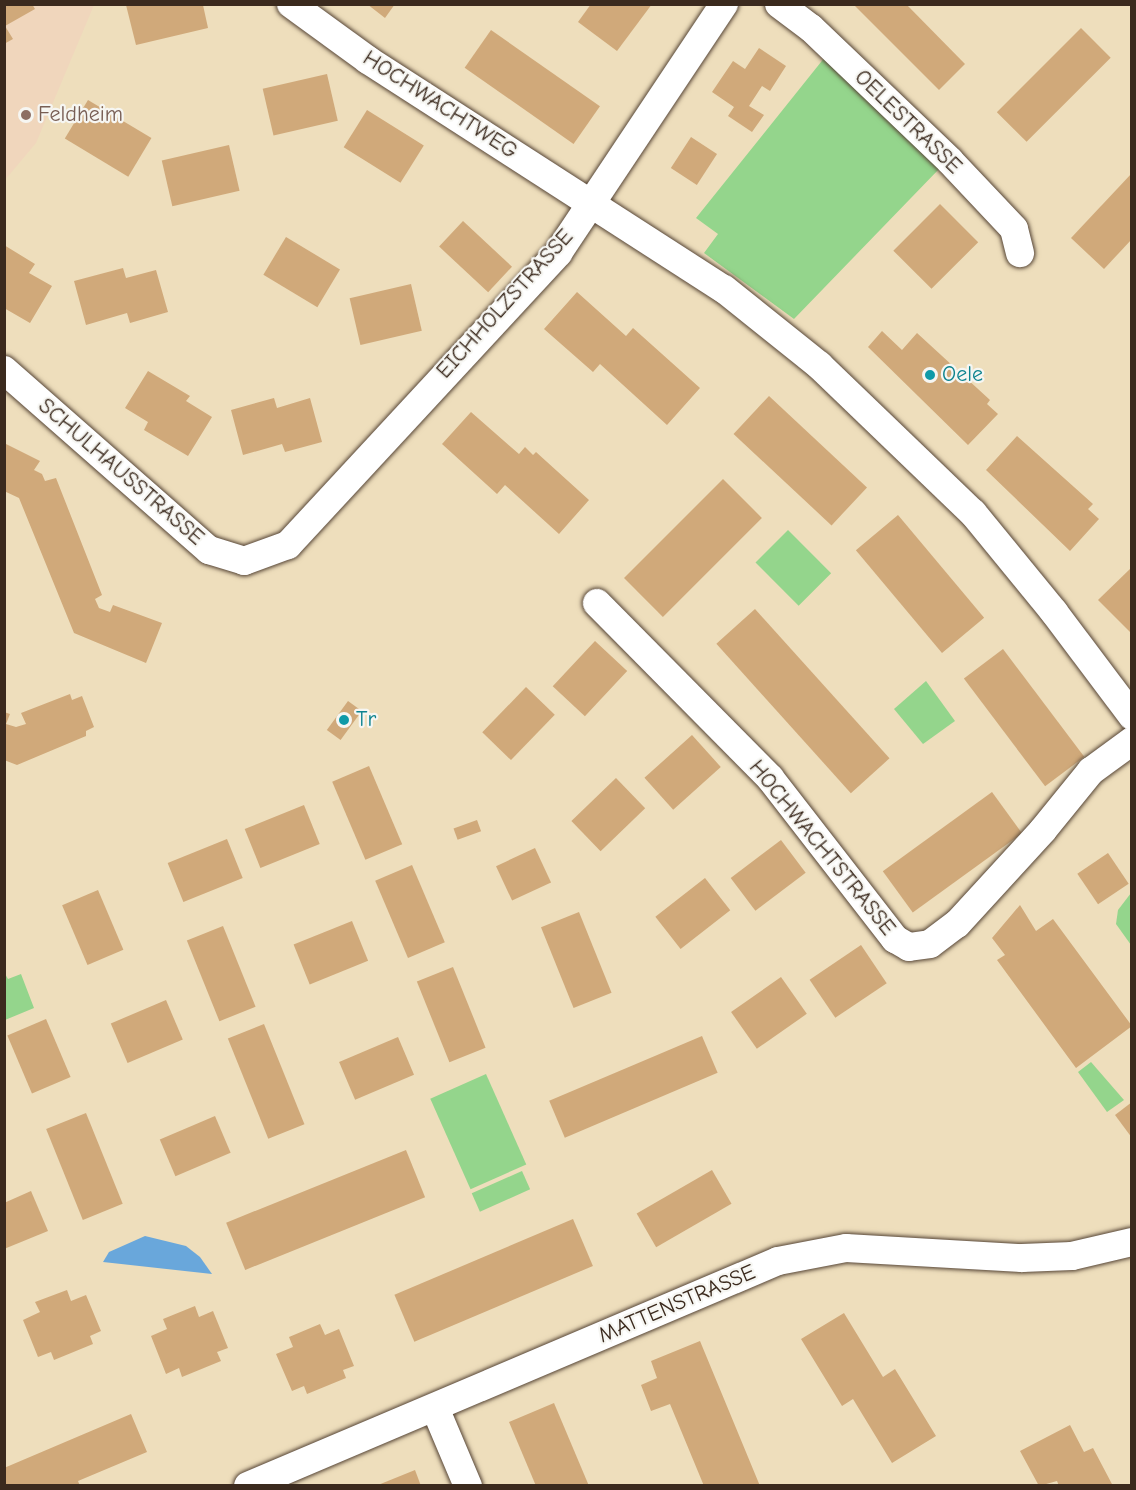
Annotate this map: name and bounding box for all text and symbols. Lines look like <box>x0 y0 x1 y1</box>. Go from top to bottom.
street label: HOCHWACHTWEG <box>358 45 522 165</box>
street label: OELESTRASSE <box>849 64 967 180</box>
place label: Feldheim <box>38 102 123 128</box>
marker: Feldheim <box>19 108 33 122</box>
street label: EICHHOLZSTRASSE <box>431 224 579 384</box>
place label: Oele <box>942 362 983 388</box>
marker: Oele <box>923 368 937 382</box>
street label: SCHULHAUSSTRASSE <box>33 393 209 551</box>
place label: Tr <box>356 707 376 733</box>
marker: Tr <box>337 713 351 727</box>
street label: HOCHWACHTSTRASSE <box>743 755 901 941</box>
street label: MATTENSTRASSE <box>595 1259 759 1349</box>

